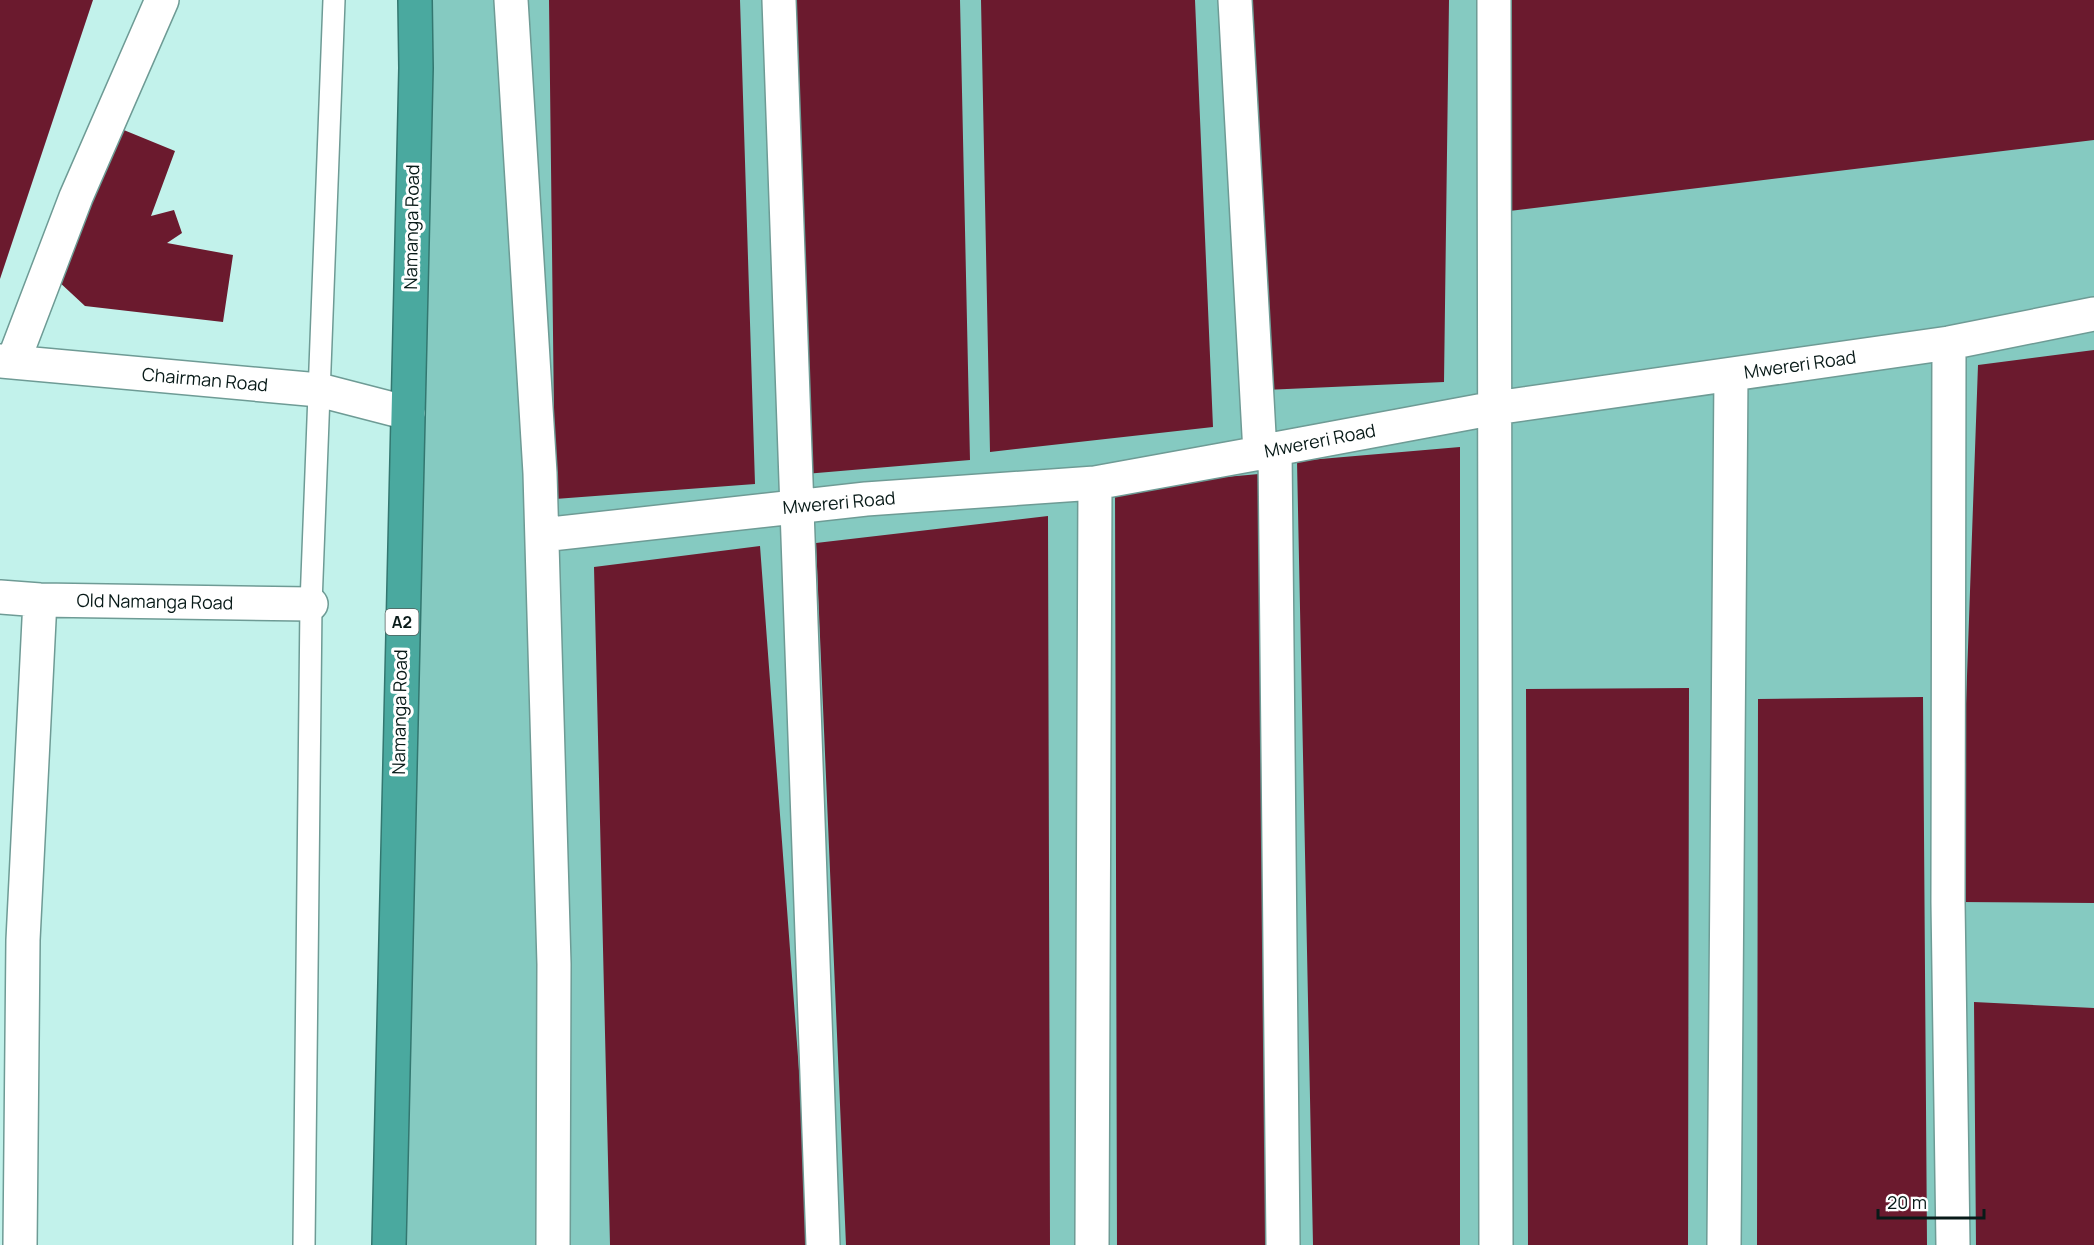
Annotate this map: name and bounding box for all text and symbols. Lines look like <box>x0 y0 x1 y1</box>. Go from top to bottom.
street label: Namanga Road <box>398 164 424 290</box>
street label: Mwereri Road <box>1742 344 1857 384</box>
street label: Chairman Road <box>141 362 269 396</box>
street label: Mwereri Road <box>1262 417 1378 463</box>
street label: Mwereri Road <box>782 485 896 519</box>
street label: Old Namanga Road <box>76 588 234 614</box>
road number: A2 <box>386 609 418 635</box>
street label: Namanga Road <box>386 649 412 775</box>
scale bar <box>1878 1182 1984 1220</box>
text: 20 m <box>1887 1190 1927 1214</box>

